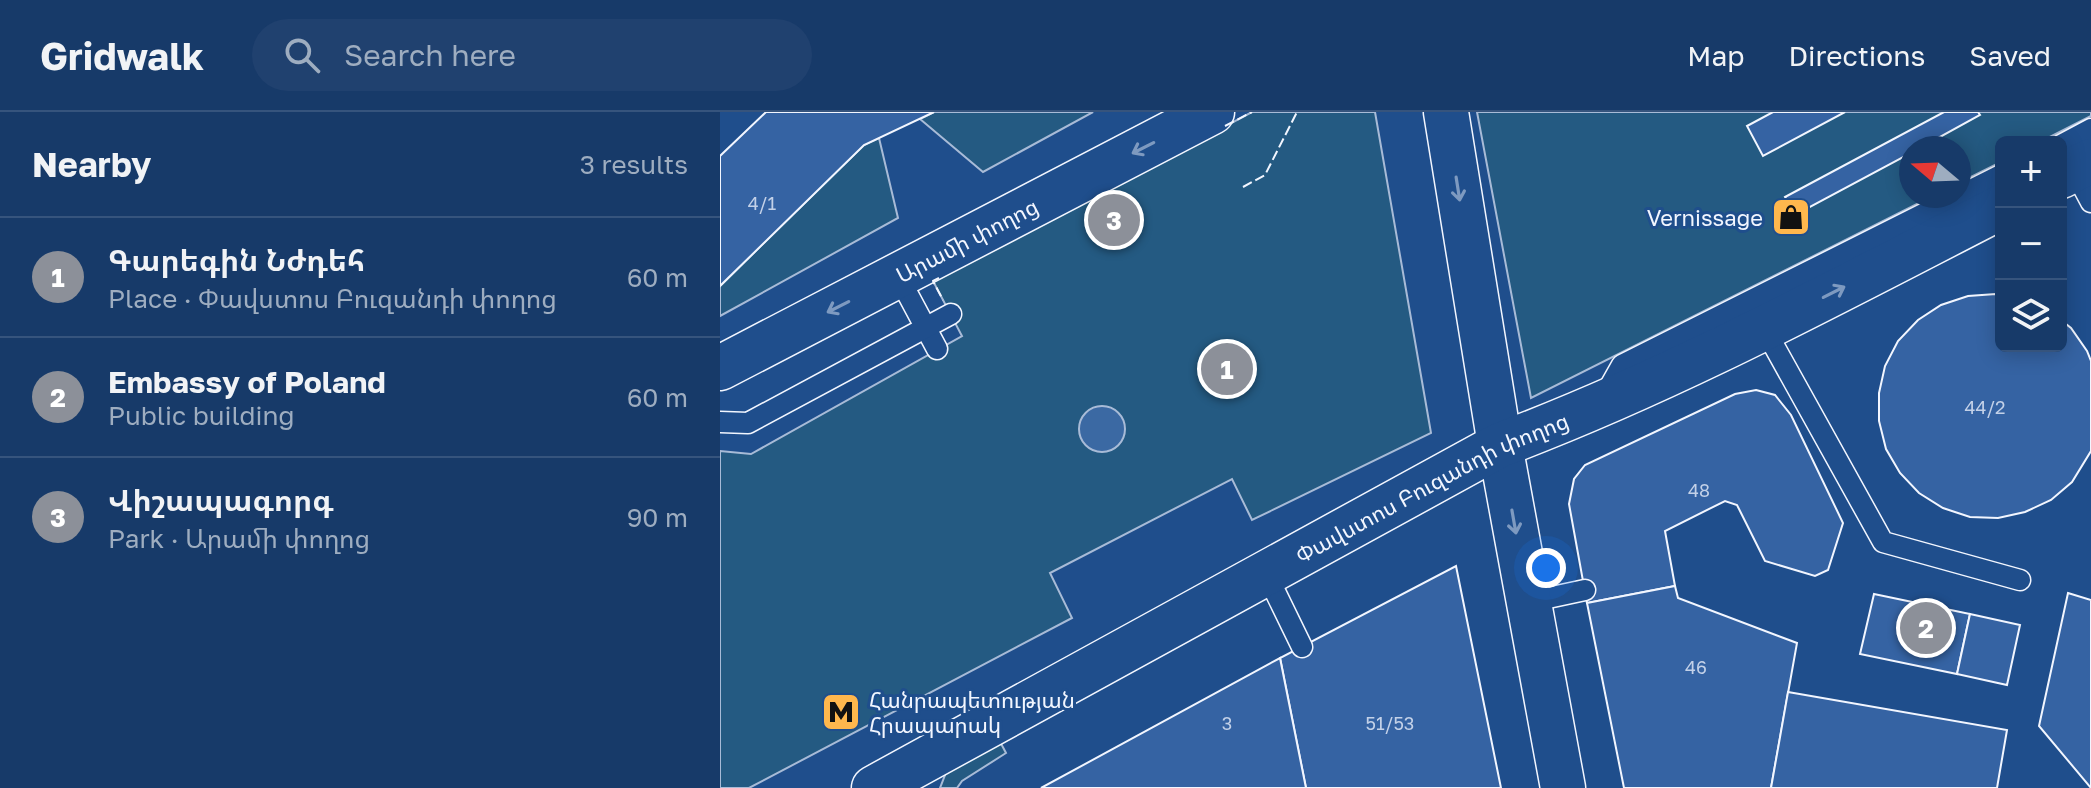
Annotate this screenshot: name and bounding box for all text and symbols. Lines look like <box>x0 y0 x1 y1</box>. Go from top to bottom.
search box <box>252 19 812 91</box>
text: Gridwalk <box>40 33 204 78</box>
icon: search <box>280 33 324 77</box>
text: Search here <box>344 37 516 73</box>
text: Map <box>1687 39 1744 72</box>
text: Directions <box>1788 39 1925 72</box>
text: Saved <box>1969 39 2051 72</box>
north arrow <box>1899 136 1971 208</box>
map controls <box>1995 136 2067 352</box>
button: + <box>1995 136 2067 208</box>
one-way arrow <box>1131 141 1155 156</box>
text: Nearby <box>32 144 152 184</box>
text: 3 results <box>580 149 688 180</box>
one-way arrow <box>1451 176 1466 201</box>
pin: 3 <box>1088 190 1140 250</box>
house number: 4/1 <box>748 192 776 214</box>
street label: Արամի փողոց <box>891 192 1042 288</box>
shop icon: Vernissage <box>1770 196 1812 238</box>
place label: Vernissage <box>1647 204 1763 231</box>
button: − <box>1995 208 2067 280</box>
text: Գարեգին Նժդեհ <box>108 242 365 278</box>
text: 1 <box>51 262 65 293</box>
text: 60 m <box>627 262 688 293</box>
button: layers <box>1995 280 2067 352</box>
text: Place · Փավստոս Բուզանդի փողոց <box>108 283 557 314</box>
one-way arrow <box>1821 284 1845 300</box>
one-way arrow <box>826 300 850 316</box>
pin: 1 <box>1201 339 1253 399</box>
text: Embassy of Poland <box>108 364 386 400</box>
text: 2 <box>50 382 66 413</box>
text: 60 m <box>627 382 688 413</box>
house number: 44/2 <box>1964 396 2006 418</box>
text: Public building <box>108 400 294 431</box>
street label: Փավստոս Բուզանդի փողոց <box>1290 406 1572 568</box>
house number: 48 <box>1688 479 1710 501</box>
text: Վիշապագորգ <box>108 482 334 518</box>
text: 3 <box>50 502 66 533</box>
text: 90 m <box>627 502 688 533</box>
one-way arrow <box>1508 508 1523 534</box>
text: Park · Արամի փողոց <box>108 523 370 554</box>
your location <box>1526 548 1566 588</box>
pin: 2 <box>1900 598 1952 658</box>
house number: 46 <box>1685 656 1707 678</box>
place label: Հանրապետության Հրապարակ <box>869 686 1075 738</box>
metro station icon: Հանրապետության Հրապարակ <box>820 691 862 733</box>
house number: 3 <box>1222 712 1232 734</box>
house number: 51/53 <box>1366 712 1414 734</box>

